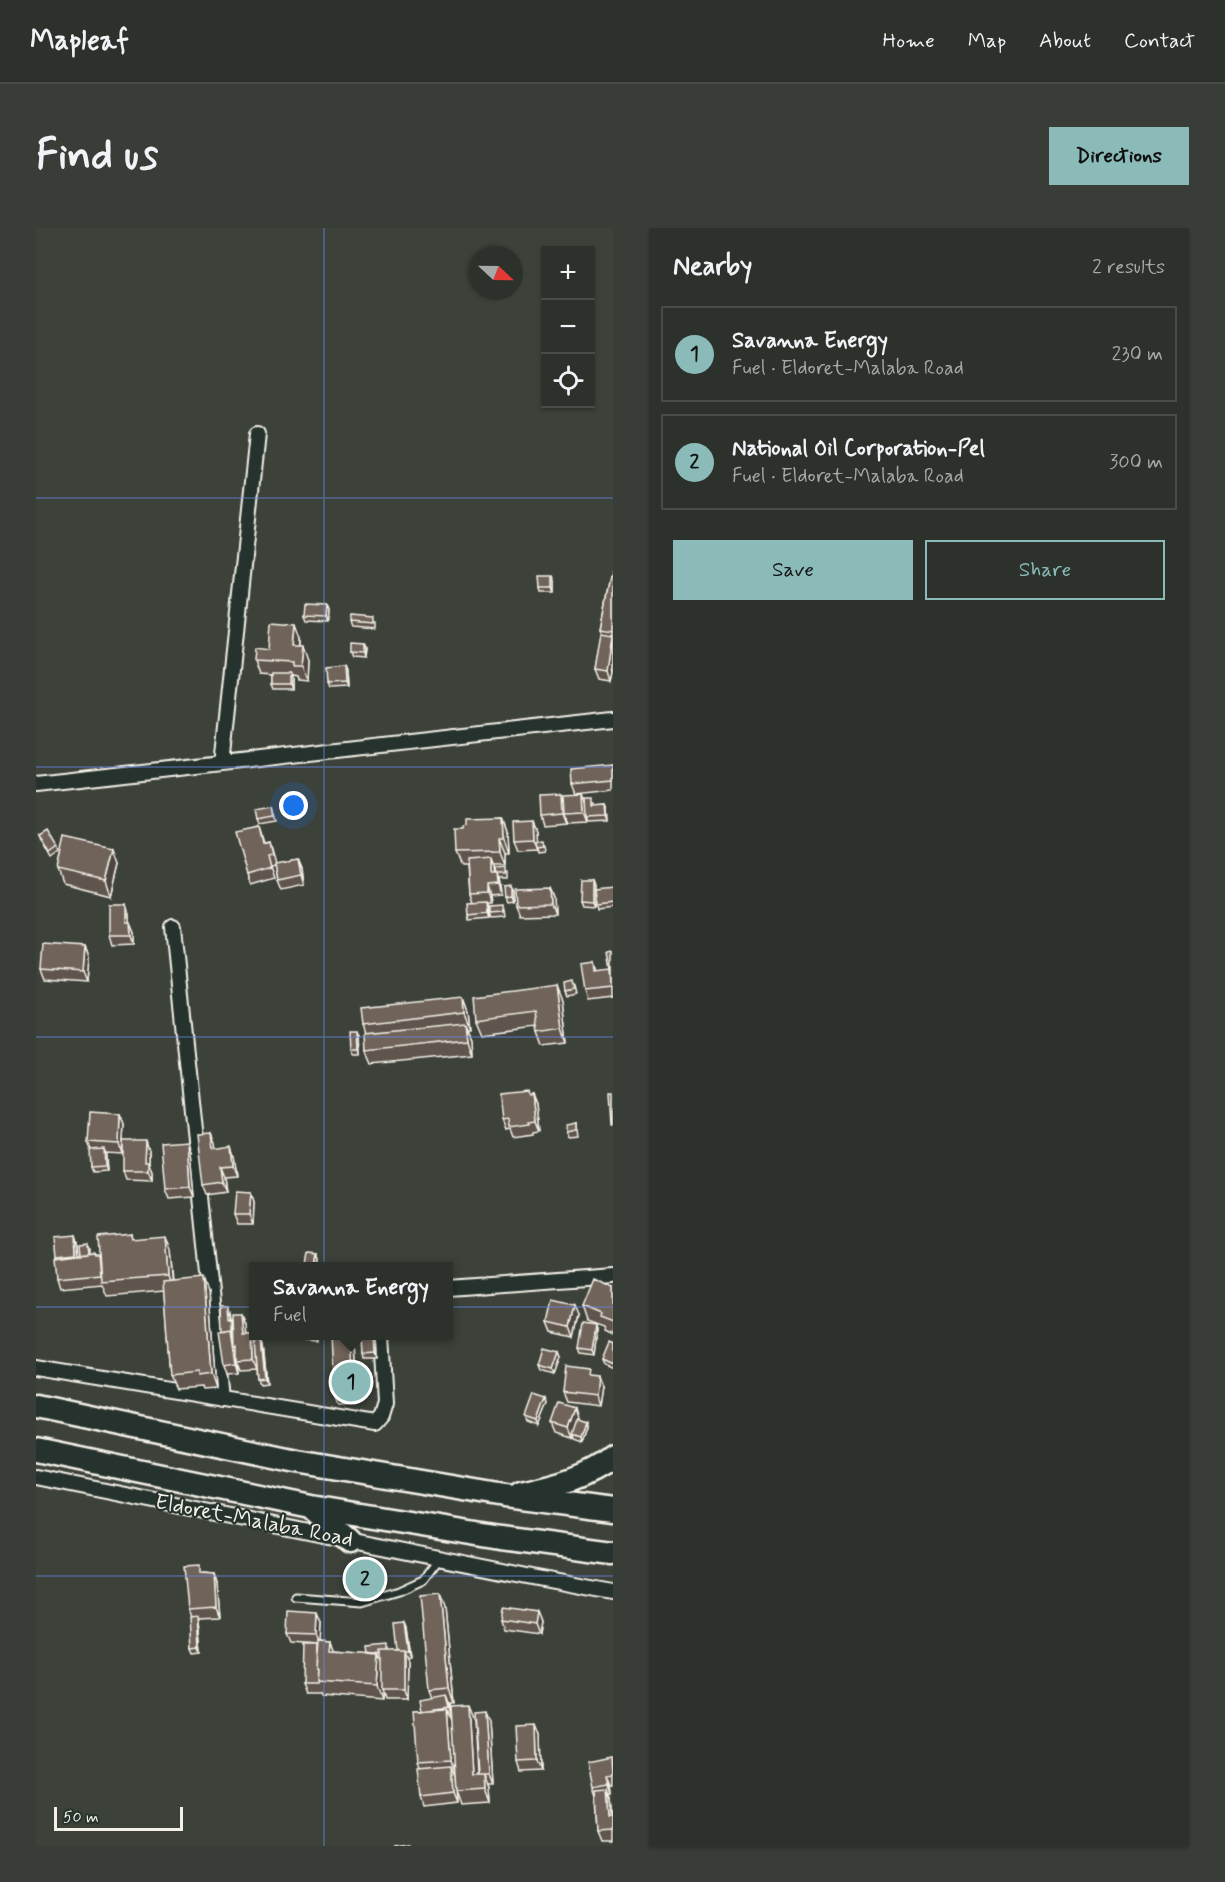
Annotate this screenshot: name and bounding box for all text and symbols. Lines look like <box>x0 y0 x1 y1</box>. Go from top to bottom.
text: Mapleaf <box>30 23 129 60</box>
text: Home <box>883 27 935 55</box>
text: Map <box>968 27 1006 55</box>
text: About <box>1039 27 1091 55</box>
text: Contact <box>1124 27 1195 55</box>
button: Directions <box>1049 127 1189 185</box>
text: Find us <box>36 129 158 184</box>
north arrow <box>469 246 523 300</box>
map controls <box>541 246 595 408</box>
button: + <box>541 246 595 300</box>
text: Nearby <box>673 250 752 284</box>
text: 2 results <box>1092 254 1165 281</box>
button: − <box>541 300 595 354</box>
text: Savanna Energy <box>732 327 888 355</box>
text: 1 <box>690 341 699 368</box>
text: 230 m <box>1111 341 1163 368</box>
button: locate <box>541 354 595 408</box>
text: Fuel · Eldoret-Malaba Road <box>732 355 964 382</box>
text: National Oil Corporation-Pel <box>732 435 985 463</box>
text: 2 <box>690 449 699 476</box>
text: 300 m <box>1109 449 1163 476</box>
text: Fuel · Eldoret-Malaba Road <box>732 463 964 490</box>
button: Save <box>673 540 913 600</box>
button: Share <box>925 540 1165 600</box>
your location <box>279 791 308 820</box>
popup <box>249 1262 453 1340</box>
text: Savanna Energy <box>273 1274 429 1302</box>
text: Fuel <box>273 1302 307 1329</box>
pin: 1 <box>332 1360 370 1404</box>
street label: Eldoret-Malaba Road <box>153 1488 355 1554</box>
pin: 2 <box>346 1556 384 1602</box>
scale bar <box>54 1804 183 1832</box>
text: 50 m <box>63 1807 99 1828</box>

